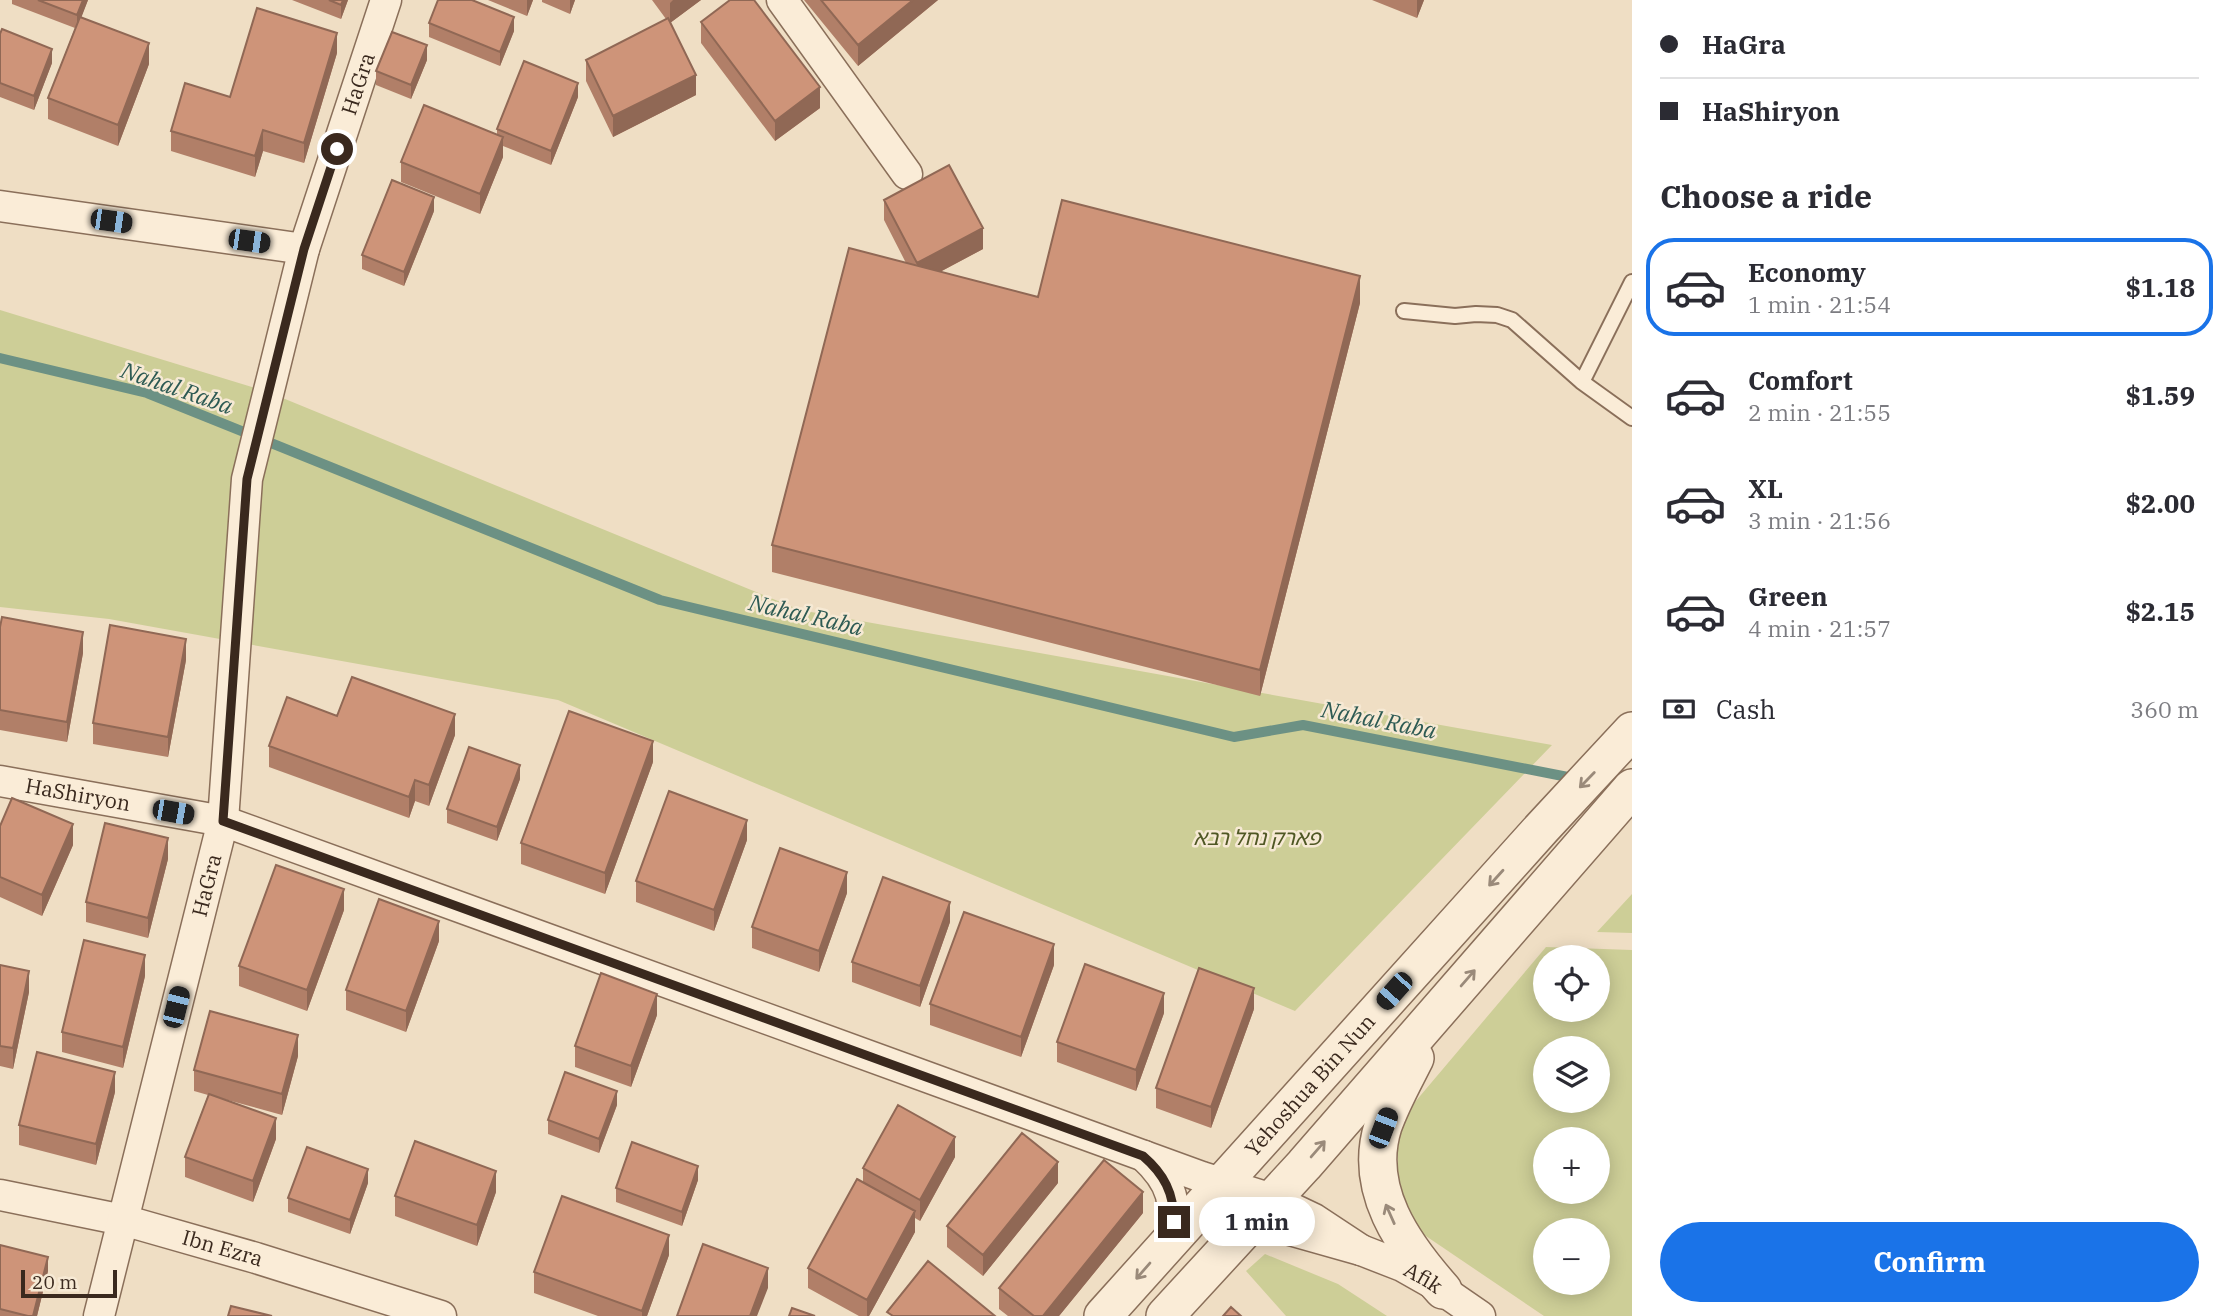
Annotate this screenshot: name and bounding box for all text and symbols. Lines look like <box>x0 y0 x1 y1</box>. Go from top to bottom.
text: HaGra <box>1702 27 1786 61</box>
street label: HaGra <box>334 49 381 118</box>
text: HaShiryon <box>1702 94 1840 128</box>
route start <box>321 133 353 165</box>
text: Choose a ride <box>1660 175 1872 217</box>
car <box>89 208 134 234</box>
car <box>227 228 272 254</box>
text: Economy <box>1748 255 1866 289</box>
icon: car <box>1664 256 1727 319</box>
text: $1.18 <box>2125 270 2195 304</box>
text: 1 min · 21:54 <box>1748 289 1891 319</box>
water label: Nahal Raba <box>117 354 238 420</box>
text: Comfort <box>1748 363 1853 397</box>
icon: car <box>1664 364 1727 427</box>
text: $1.59 <box>2125 378 2195 412</box>
text: 2 min · 21:55 <box>1748 397 1891 427</box>
text: XL <box>1748 471 1783 505</box>
icon: car <box>1664 472 1727 535</box>
text: $2.00 <box>2125 486 2195 520</box>
text: 3 min · 21:56 <box>1748 505 1891 535</box>
text: Green <box>1748 579 1828 613</box>
icon: car <box>1664 580 1727 643</box>
water label: Nahal Raba <box>745 586 867 642</box>
text: $2.15 <box>2125 594 2195 628</box>
text: 4 min · 21:57 <box>1748 613 1891 643</box>
icon: cash <box>1660 690 1698 728</box>
text: Cash <box>1716 692 1776 726</box>
water label: Nahal Raba <box>1318 693 1440 745</box>
text: 360 m <box>2130 694 2199 724</box>
street label: HaShiryon <box>23 771 133 817</box>
one-way arrow <box>1579 771 1596 788</box>
car <box>151 798 196 826</box>
park label: פארק נחל רבא <box>1193 823 1322 851</box>
street label: HaGra <box>185 851 227 919</box>
one-way arrow <box>1488 869 1504 887</box>
map controls <box>1533 945 1610 1295</box>
button: locate <box>1533 945 1610 1022</box>
car <box>1373 968 1416 1014</box>
one-way arrow <box>1460 969 1476 987</box>
car <box>161 984 192 1030</box>
street label: Yehoshua Bin Nun <box>1238 1008 1381 1162</box>
button: layers <box>1533 1036 1610 1113</box>
car <box>1366 1105 1401 1151</box>
button: + <box>1533 1127 1610 1204</box>
one-way arrow <box>1310 1140 1326 1158</box>
callout: 1 min <box>1198 1198 1314 1246</box>
one-way arrow <box>1383 1204 1396 1225</box>
route end <box>1158 1206 1190 1238</box>
text: 1 min <box>1225 1206 1289 1236</box>
button: − <box>1533 1218 1610 1295</box>
button: Confirm <box>1660 1222 2199 1302</box>
street label: Ibn Ezra <box>179 1223 267 1272</box>
street label: Afik <box>1399 1255 1449 1300</box>
one-way arrow <box>1135 1262 1151 1280</box>
scale bar <box>21 1267 117 1299</box>
text: 20 m <box>32 1270 77 1294</box>

